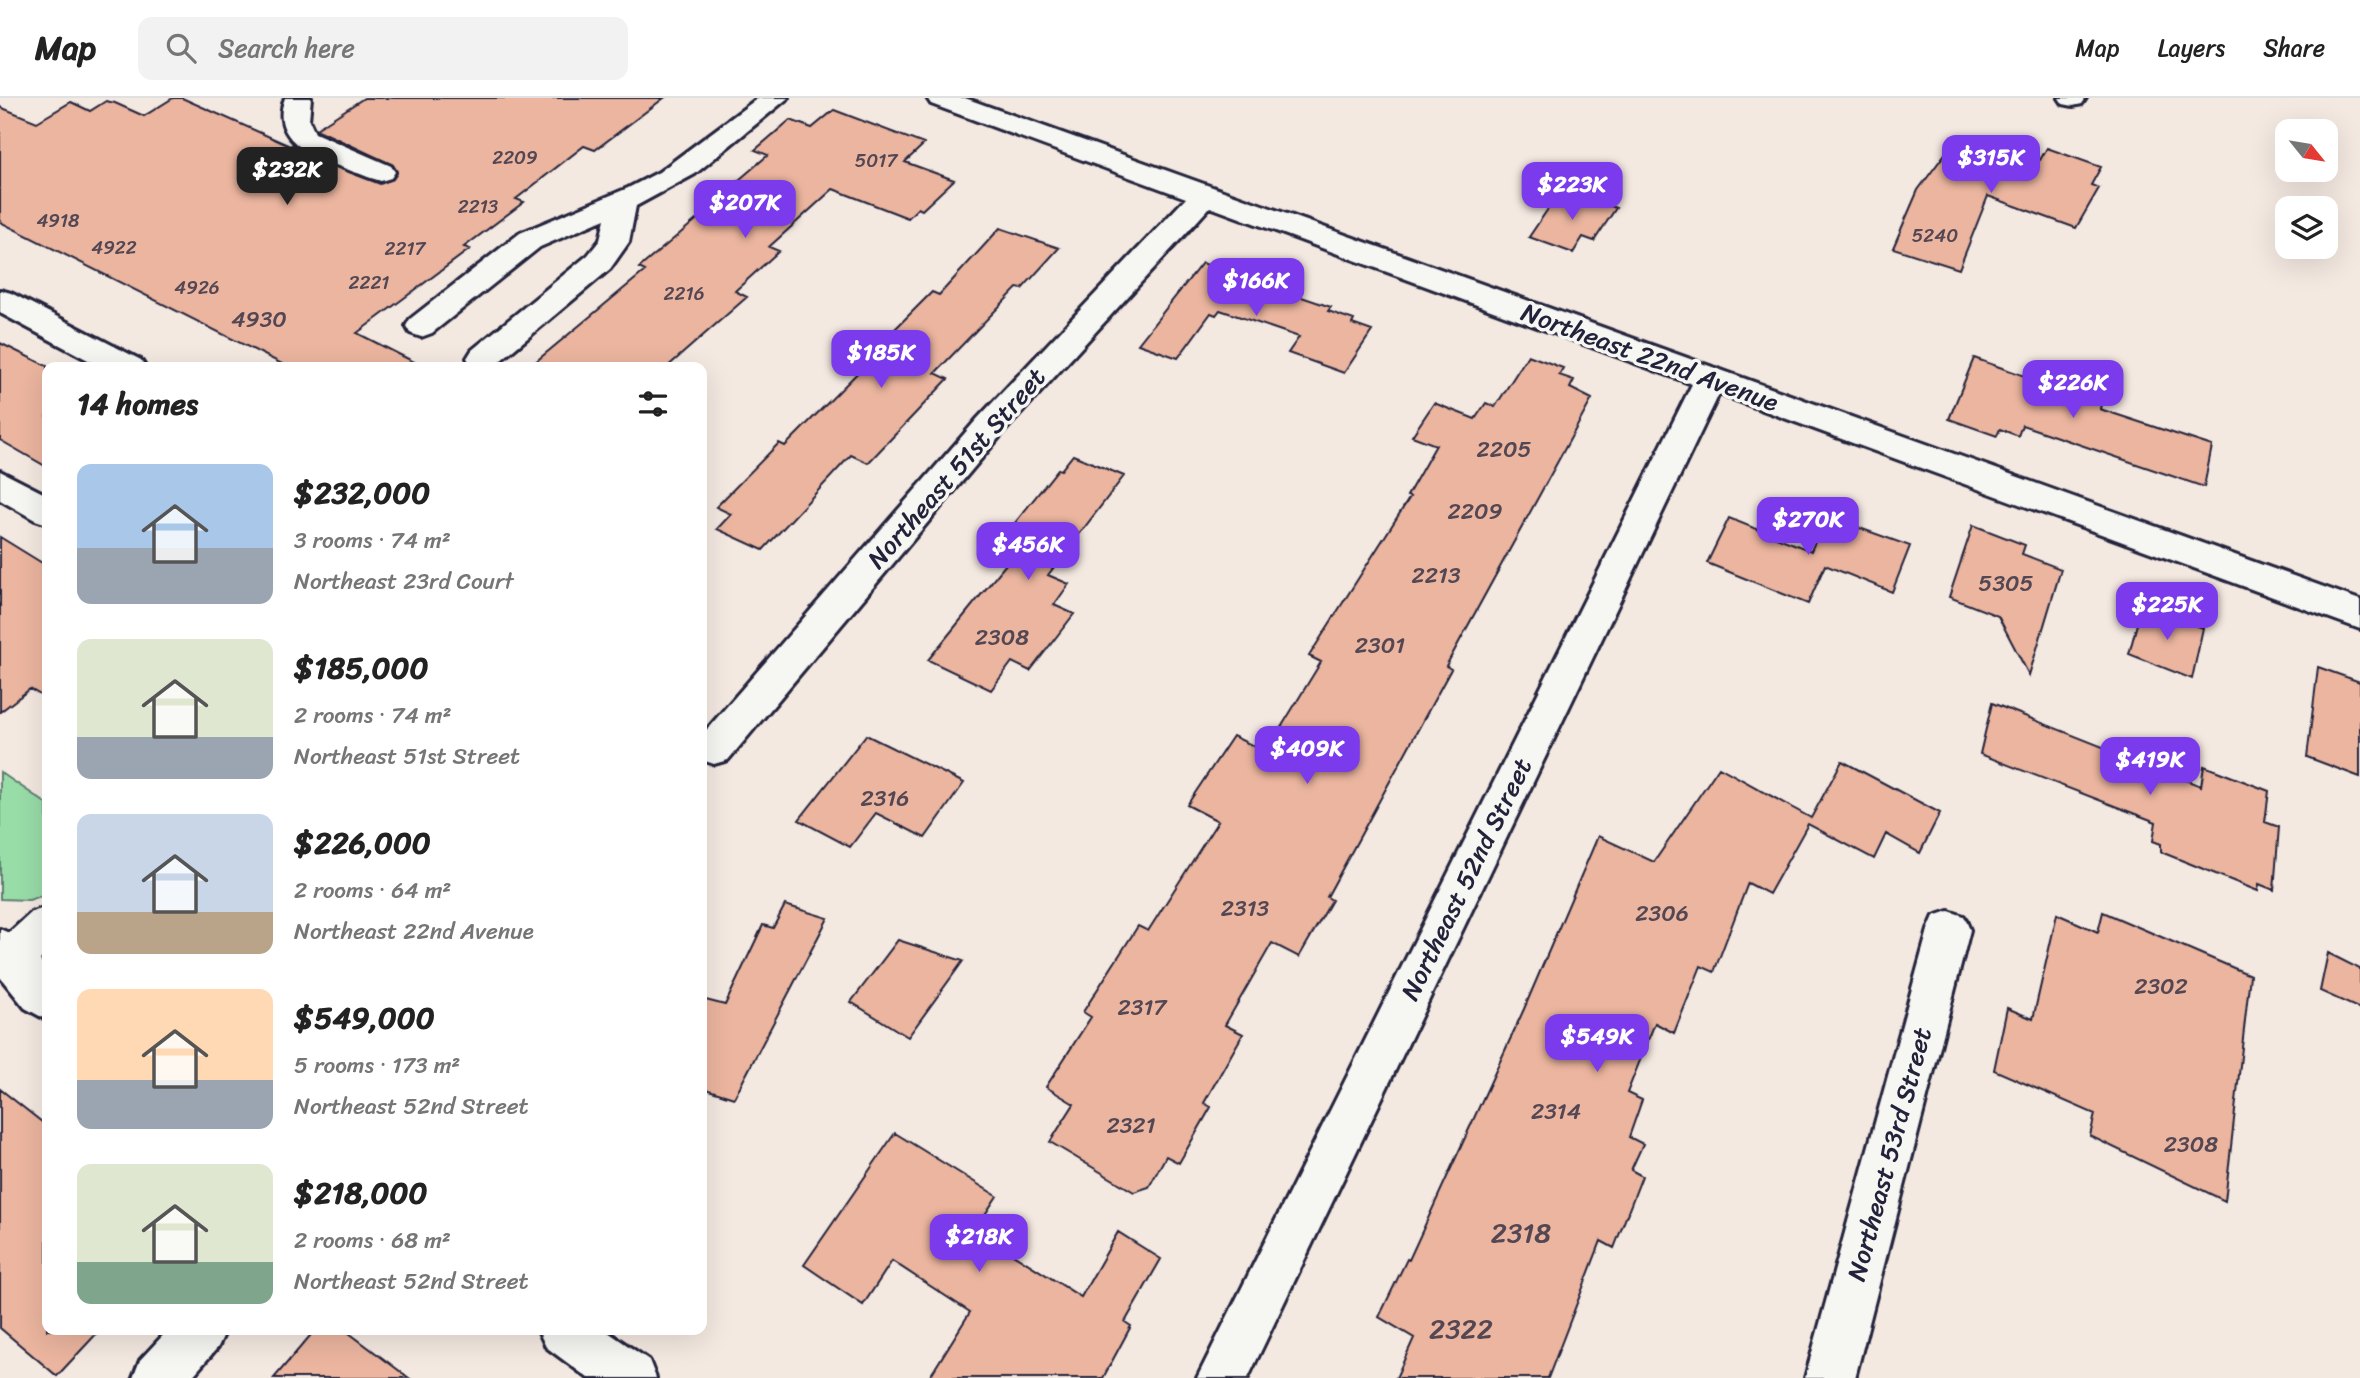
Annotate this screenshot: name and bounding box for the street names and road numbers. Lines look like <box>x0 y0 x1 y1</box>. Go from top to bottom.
street label: Northeast 22nd Avenue <box>1515 289 1786 425</box>
street label: Northeast 51st Street <box>855 356 1057 580</box>
street label: Northeast 52nd Street <box>1387 750 1545 1008</box>
street label: Northeast 53rd Street <box>1833 1022 1945 1286</box>

